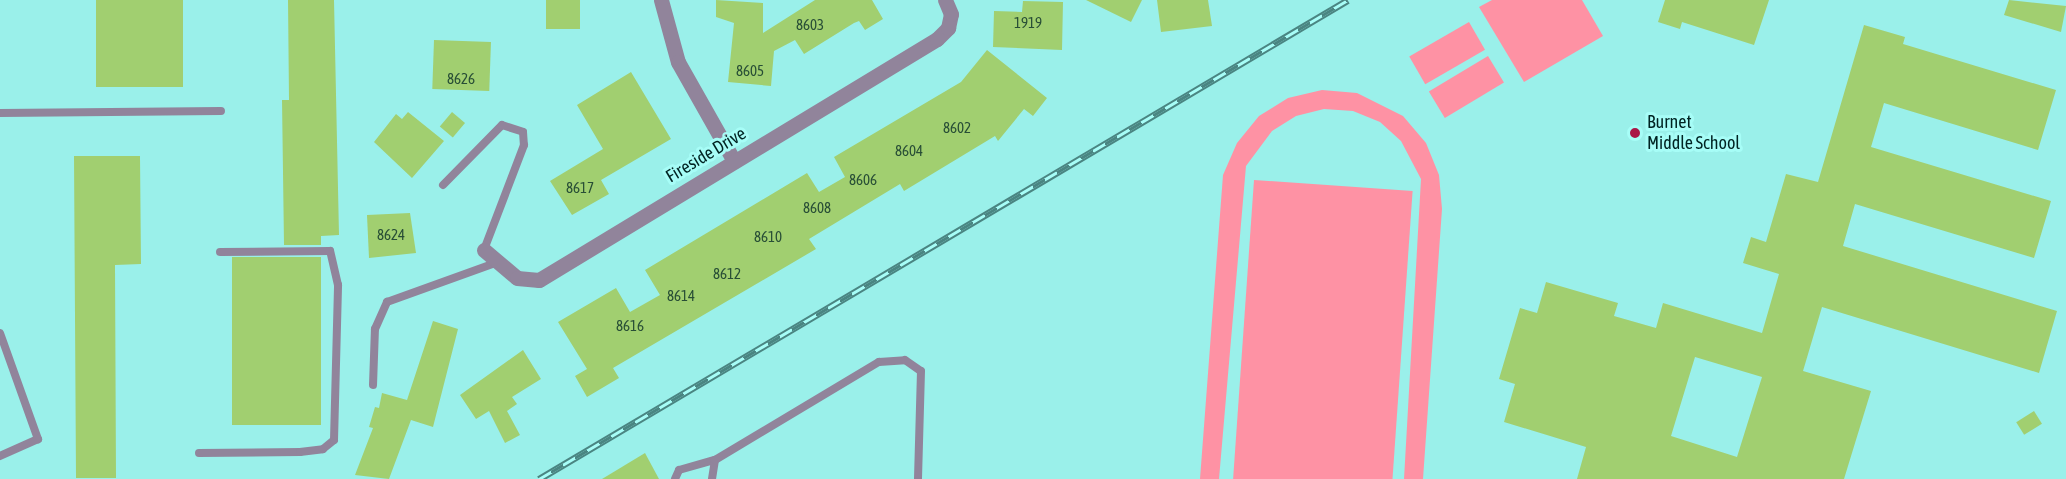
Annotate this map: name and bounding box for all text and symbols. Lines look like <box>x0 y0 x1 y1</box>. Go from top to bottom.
house number: 1919 <box>1014 14 1042 32</box>
house number: 8603 <box>796 16 824 34</box>
house number: 8605 <box>736 62 764 80</box>
house number: 8626 <box>447 70 475 88</box>
place label: Burnet Middle School <box>1647 112 1740 154</box>
house number: 8602 <box>943 119 971 137</box>
street label: Fireside Drive <box>662 123 750 187</box>
marker: Burnet Middle School <box>1628 126 1642 140</box>
house number: 8604 <box>895 142 923 160</box>
house number: 8606 <box>849 171 877 189</box>
house number: 8617 <box>566 179 594 197</box>
house number: 8608 <box>803 199 831 217</box>
house number: 8624 <box>377 226 405 244</box>
house number: 8610 <box>754 228 782 246</box>
house number: 8612 <box>713 265 741 283</box>
house number: 8614 <box>667 287 695 305</box>
house number: 8616 <box>616 317 644 335</box>

